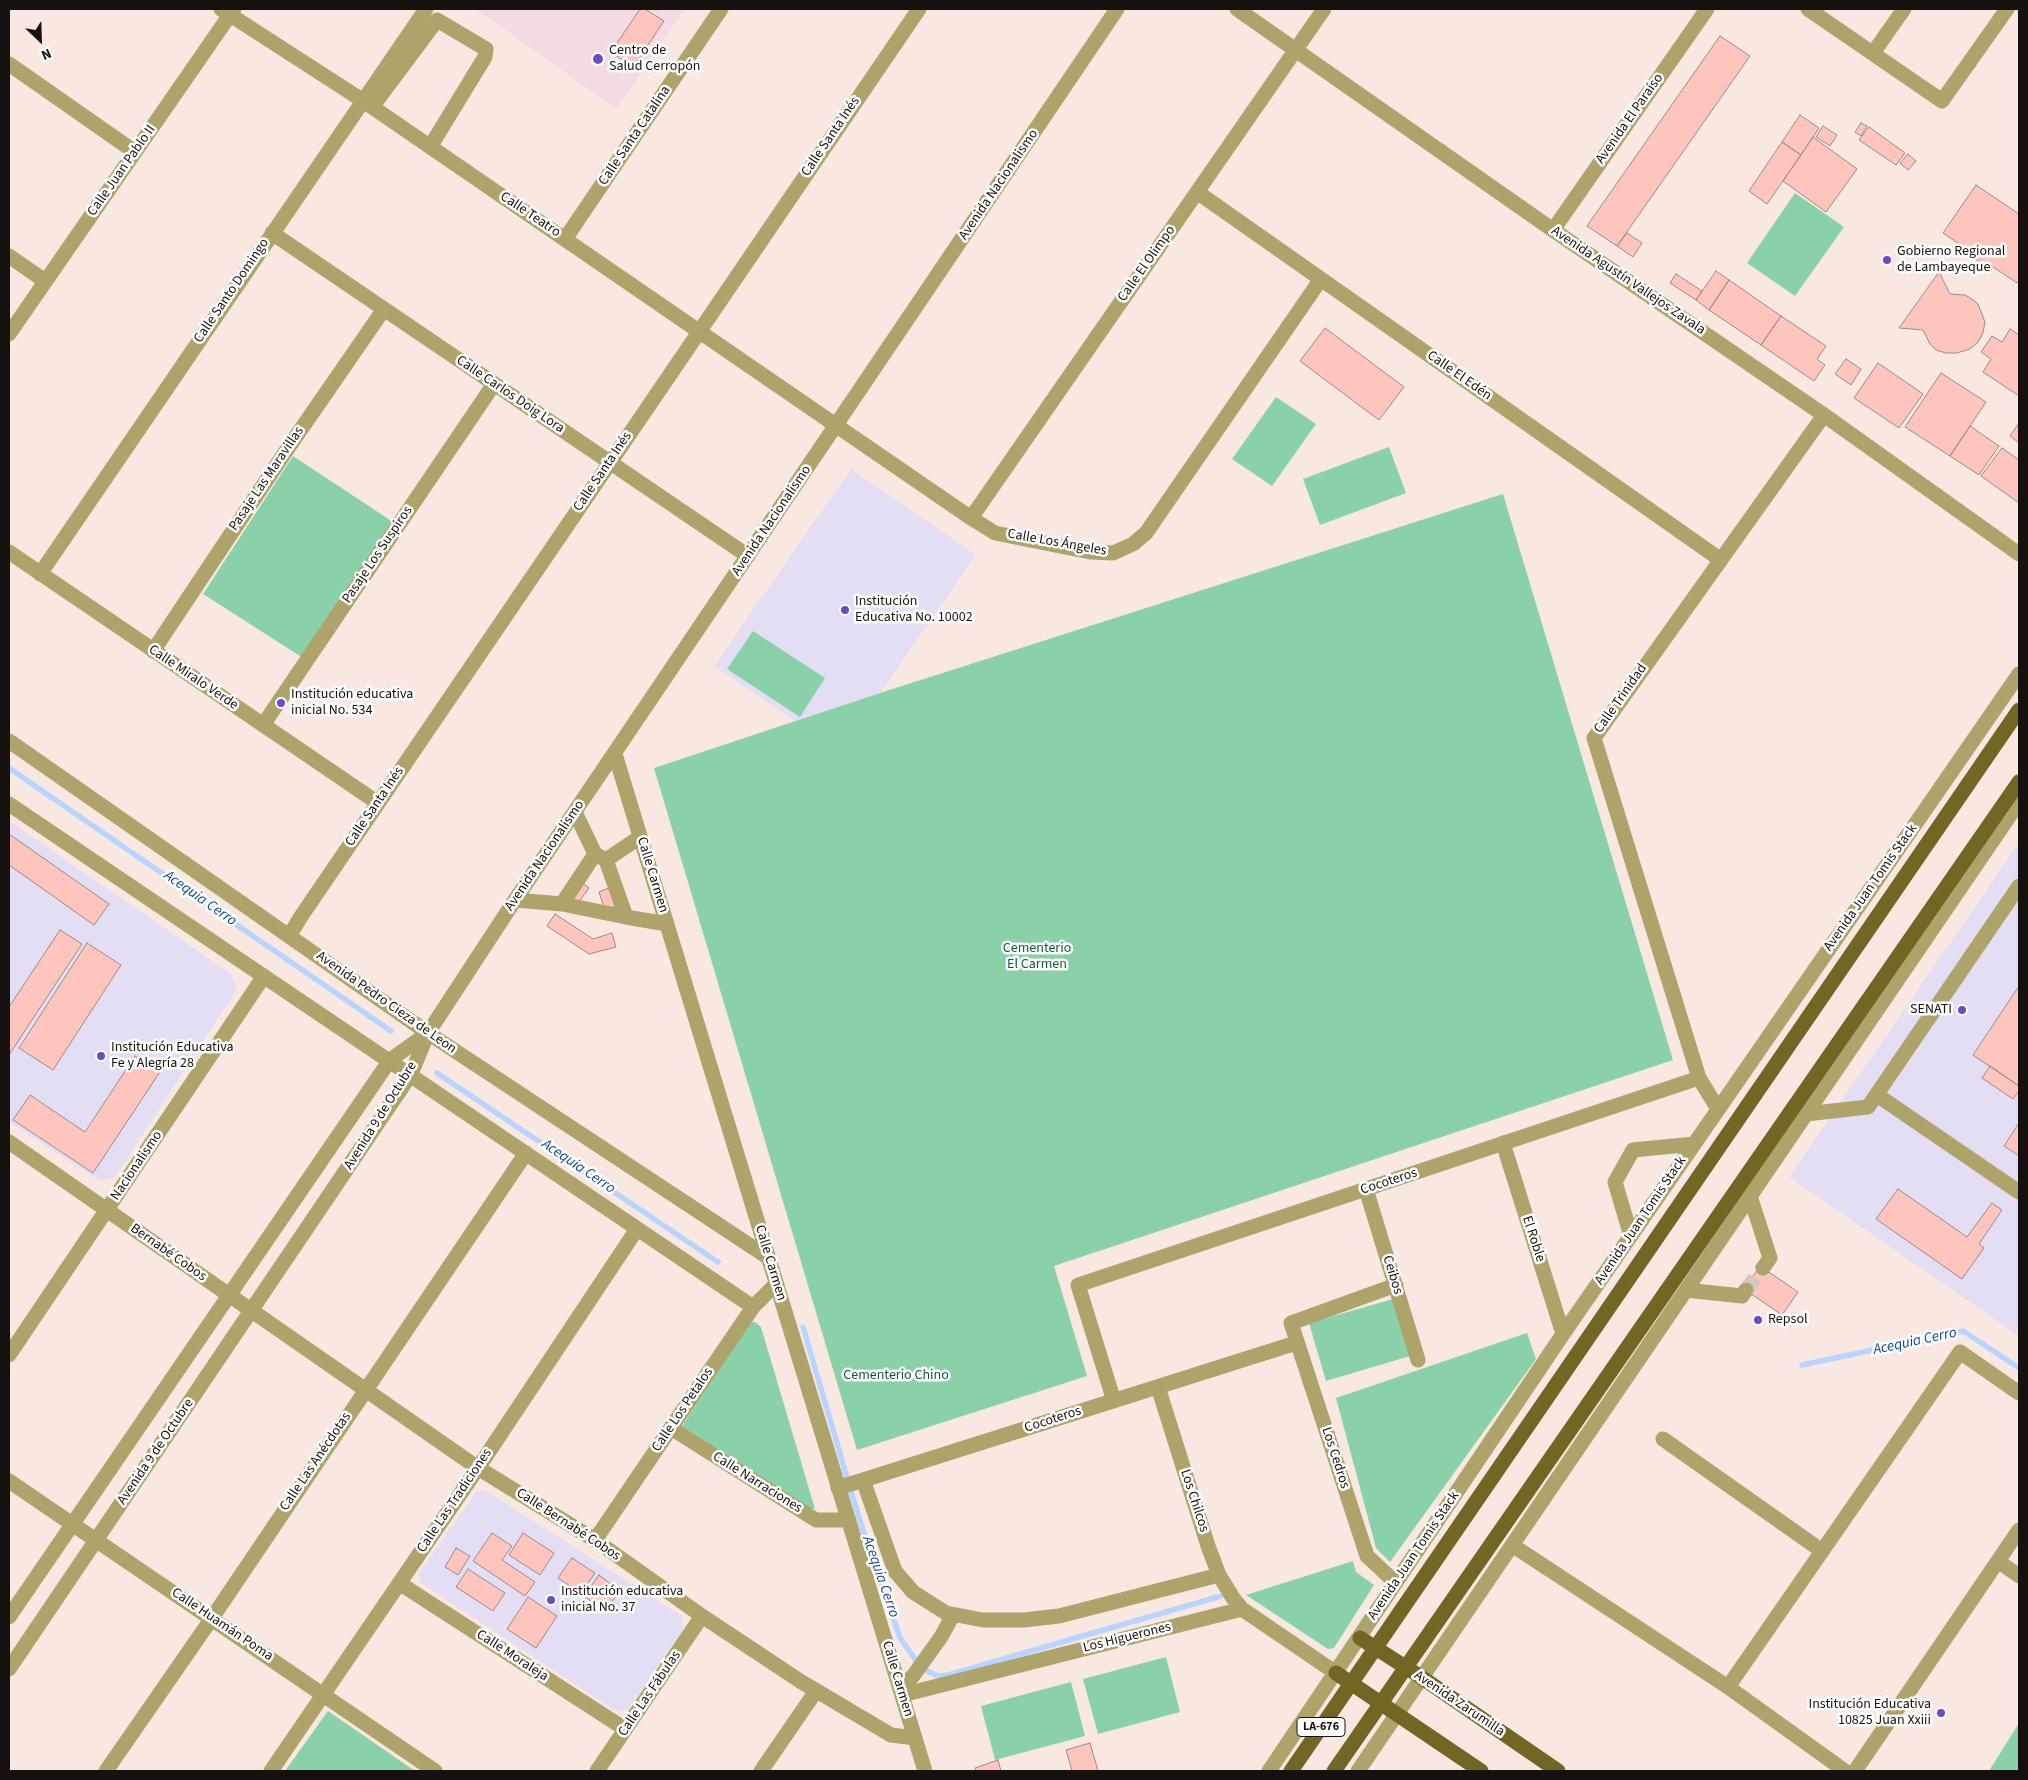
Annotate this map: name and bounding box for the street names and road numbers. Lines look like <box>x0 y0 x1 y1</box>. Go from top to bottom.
street label: Avenida El Paraíso <box>1593 71 1667 167</box>
street label: Calle Santa Catalina <box>595 83 675 189</box>
street label: Calle Santa Inés <box>798 94 864 180</box>
street label: Calle Juan Pablo II <box>84 122 160 220</box>
street label: Avenida Nacionalismo <box>956 126 1042 244</box>
street label: Calle Teatro <box>497 189 563 241</box>
street label: Calle El Olimpo <box>1115 223 1179 305</box>
street label: Avenida Agustín Vallejos Zavala <box>1548 223 1708 339</box>
street label: Calle Santo Domingo <box>191 236 273 346</box>
street label: Calle El Edén <box>1423 348 1495 404</box>
street label: Calle Carlos Doig Lora <box>453 353 567 437</box>
street label: Pasaje Las Maravillas <box>226 424 308 534</box>
street label: Calle Santa Inés <box>570 429 636 515</box>
street label: Avenida Nacionalismo <box>729 462 815 580</box>
street label: Pasaje Los Suspiros <box>339 503 417 607</box>
street label: Calle Los Ángeles <box>1006 526 1108 560</box>
street label: Calle Miralo Verde <box>145 642 241 714</box>
street label: Calle Trinidad <box>1591 661 1651 737</box>
street label: Calle Santa Inés <box>342 764 408 850</box>
street label: Avenida Nacionalismo <box>502 797 588 915</box>
street label: Avenida Juan Tomis Stack <box>1821 821 1921 955</box>
street label: Calle Carmen <box>633 835 671 915</box>
street label: Avenida Pedro Cieza de Leon <box>313 948 459 1058</box>
street label: Avenida 9 de Octubre <box>341 1059 421 1173</box>
street label: Nacionalismo <box>108 1128 166 1204</box>
street label: Avenida Juan Tomis Stack <box>1592 1154 1690 1288</box>
street label: Cocoteros <box>1359 1165 1419 1199</box>
street label: El Roble <box>1518 1214 1548 1264</box>
street label: Bernabé Cobos <box>127 1221 209 1285</box>
street label: Calle Carmen <box>751 1223 789 1303</box>
street label: Ceibos <box>1378 1254 1406 1296</box>
street label: Calle Los Petalos <box>649 1365 717 1455</box>
street label: Avenida 9 de Octubre <box>114 1396 198 1508</box>
street label: Cocoteros <box>1023 1403 1083 1437</box>
street label: Calle Las Anécdotas <box>277 1410 355 1514</box>
street label: Los Cedros <box>1317 1425 1353 1491</box>
street label: Calle Las Tradiciones <box>414 1446 496 1556</box>
street label: Calle Narraciones <box>709 1449 805 1517</box>
street label: Los Chilcos <box>1176 1467 1212 1535</box>
street label: Calle Bernabé Cobos <box>513 1485 623 1565</box>
street label: Avenida Juan Tomis Stack <box>1365 1489 1463 1623</box>
street label: Calle Huamán Poma <box>168 1585 276 1665</box>
street label: Los Higuerones <box>1081 1619 1173 1657</box>
street label: Calle Moraleja <box>473 1627 551 1685</box>
street label: Calle Carmen <box>878 1639 916 1719</box>
street label: Calle Las Fábulas <box>615 1648 685 1740</box>
street label: Avenida Zarumilla <box>1410 1667 1508 1741</box>
road number: LA-676 <box>1297 1718 1345 1736</box>

